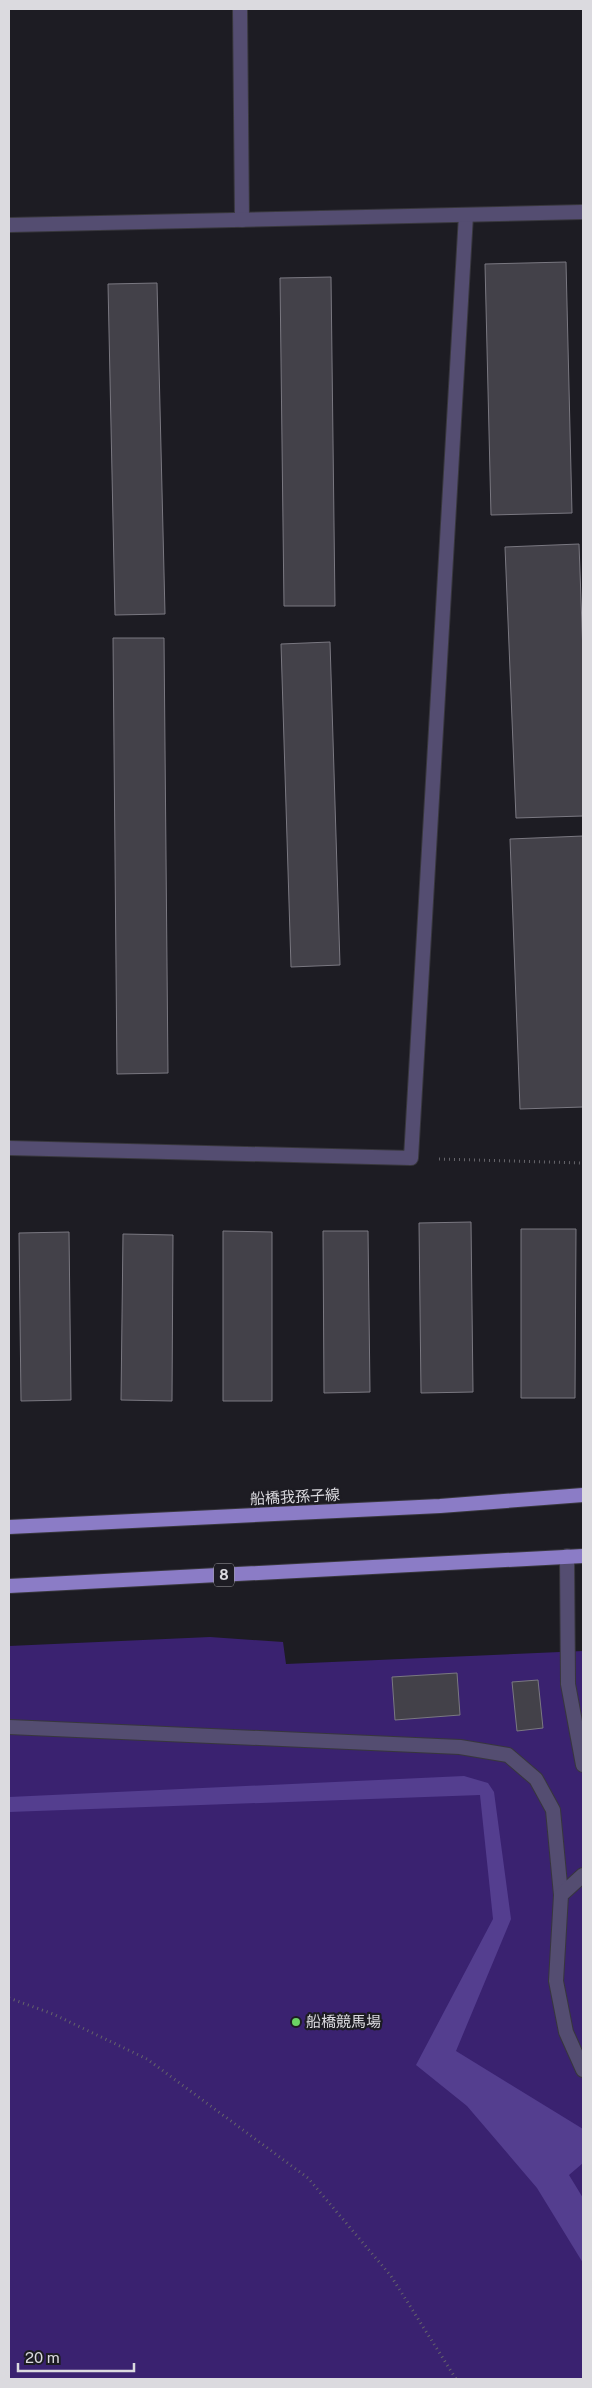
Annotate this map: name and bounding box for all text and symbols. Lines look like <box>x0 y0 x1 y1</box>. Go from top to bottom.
street label: 船橋我孫子線 <box>250 1486 340 1507</box>
road number: 8 <box>214 1564 234 1586</box>
place label: 船橋競馬場 <box>306 2013 381 2030</box>
marker: 船橋競馬場 <box>290 2016 302 2028</box>
scale bar <box>18 2340 134 2372</box>
text: 20 m <box>25 2349 60 2366</box>

